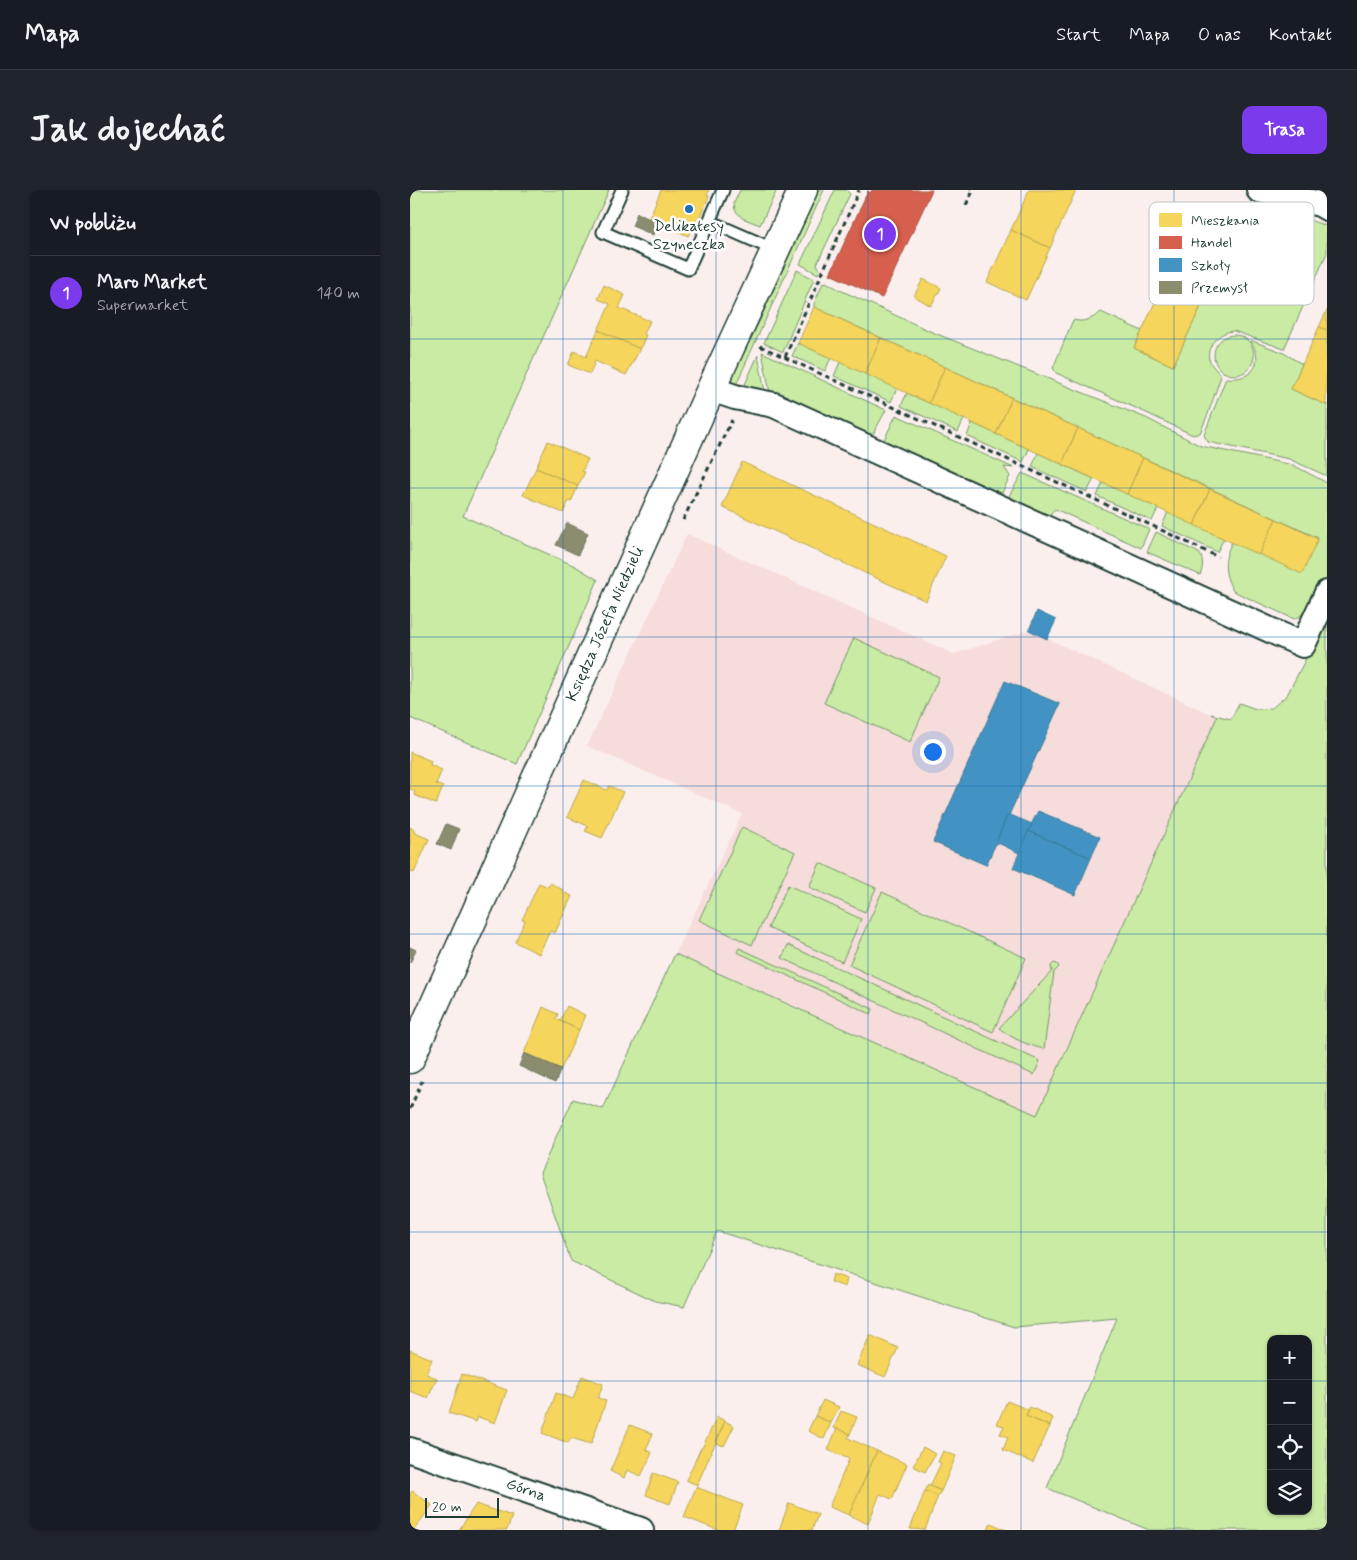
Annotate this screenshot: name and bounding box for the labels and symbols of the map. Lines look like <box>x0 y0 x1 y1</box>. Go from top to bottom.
legend <box>1149 202 1314 305</box>
marker: Delikatesy Szyneczka <box>683 203 695 215</box>
text: Mieszkania <box>1191 212 1260 230</box>
pin: 1 <box>864 215 896 253</box>
place label: Delikatesy Szyneczka <box>653 216 725 255</box>
text: Handel <box>1191 234 1232 252</box>
text: Szkoły <box>1191 257 1230 275</box>
text: Przemysł <box>1191 279 1248 297</box>
street label: Księdza Józefa Niedzieli <box>561 543 649 705</box>
your location <box>920 739 946 765</box>
street label: Górna <box>503 1473 549 1507</box>
scale bar <box>425 1495 499 1518</box>

